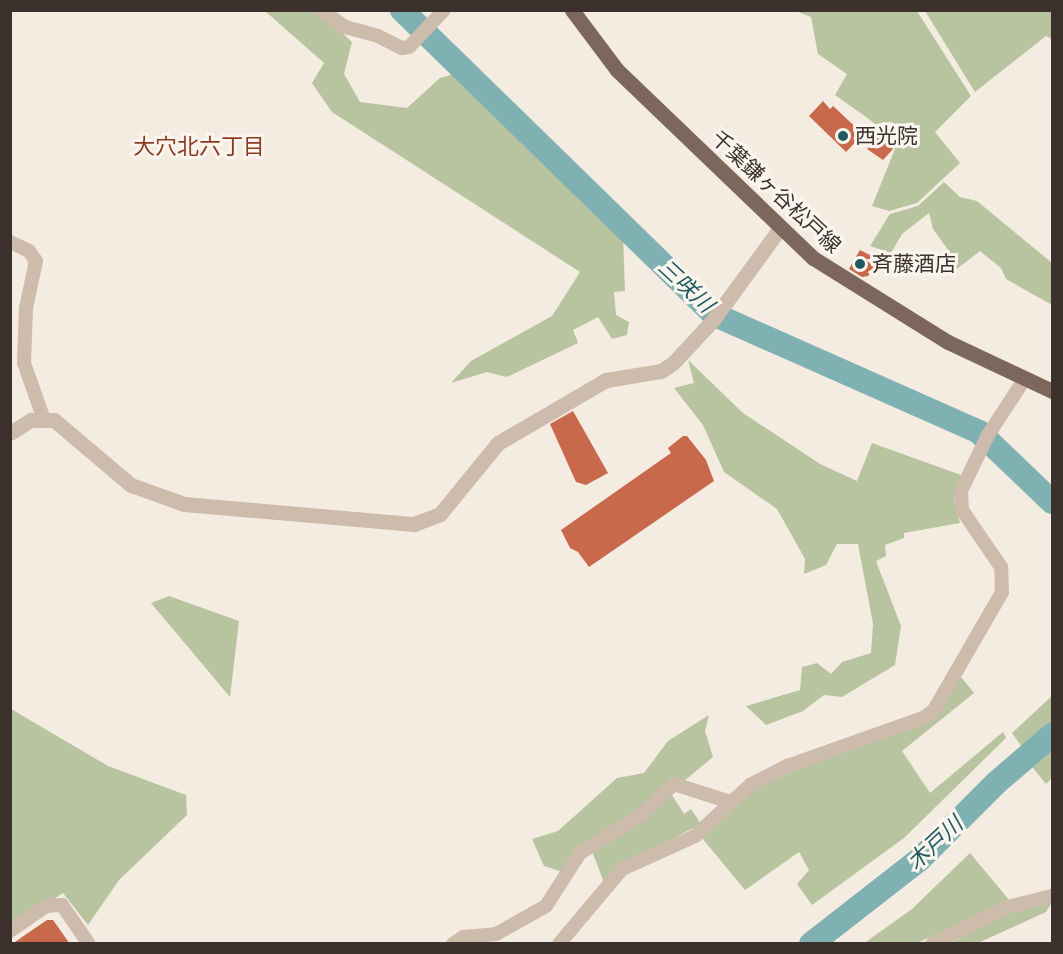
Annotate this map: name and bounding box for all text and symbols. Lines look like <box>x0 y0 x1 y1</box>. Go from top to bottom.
place label: 西光院 <box>855 123 918 149</box>
street label: 千葉鎌ヶ谷松戸線 <box>706 125 846 259</box>
marker: 西光院 <box>836 129 850 143</box>
district label: 大穴北六丁目 <box>133 134 265 160</box>
place label: 斉藤酒店 <box>872 251 956 277</box>
water label: 三咲川 <box>653 254 719 318</box>
marker: 斉藤酒店 <box>853 257 867 271</box>
water label: 木戸川 <box>902 811 968 875</box>

